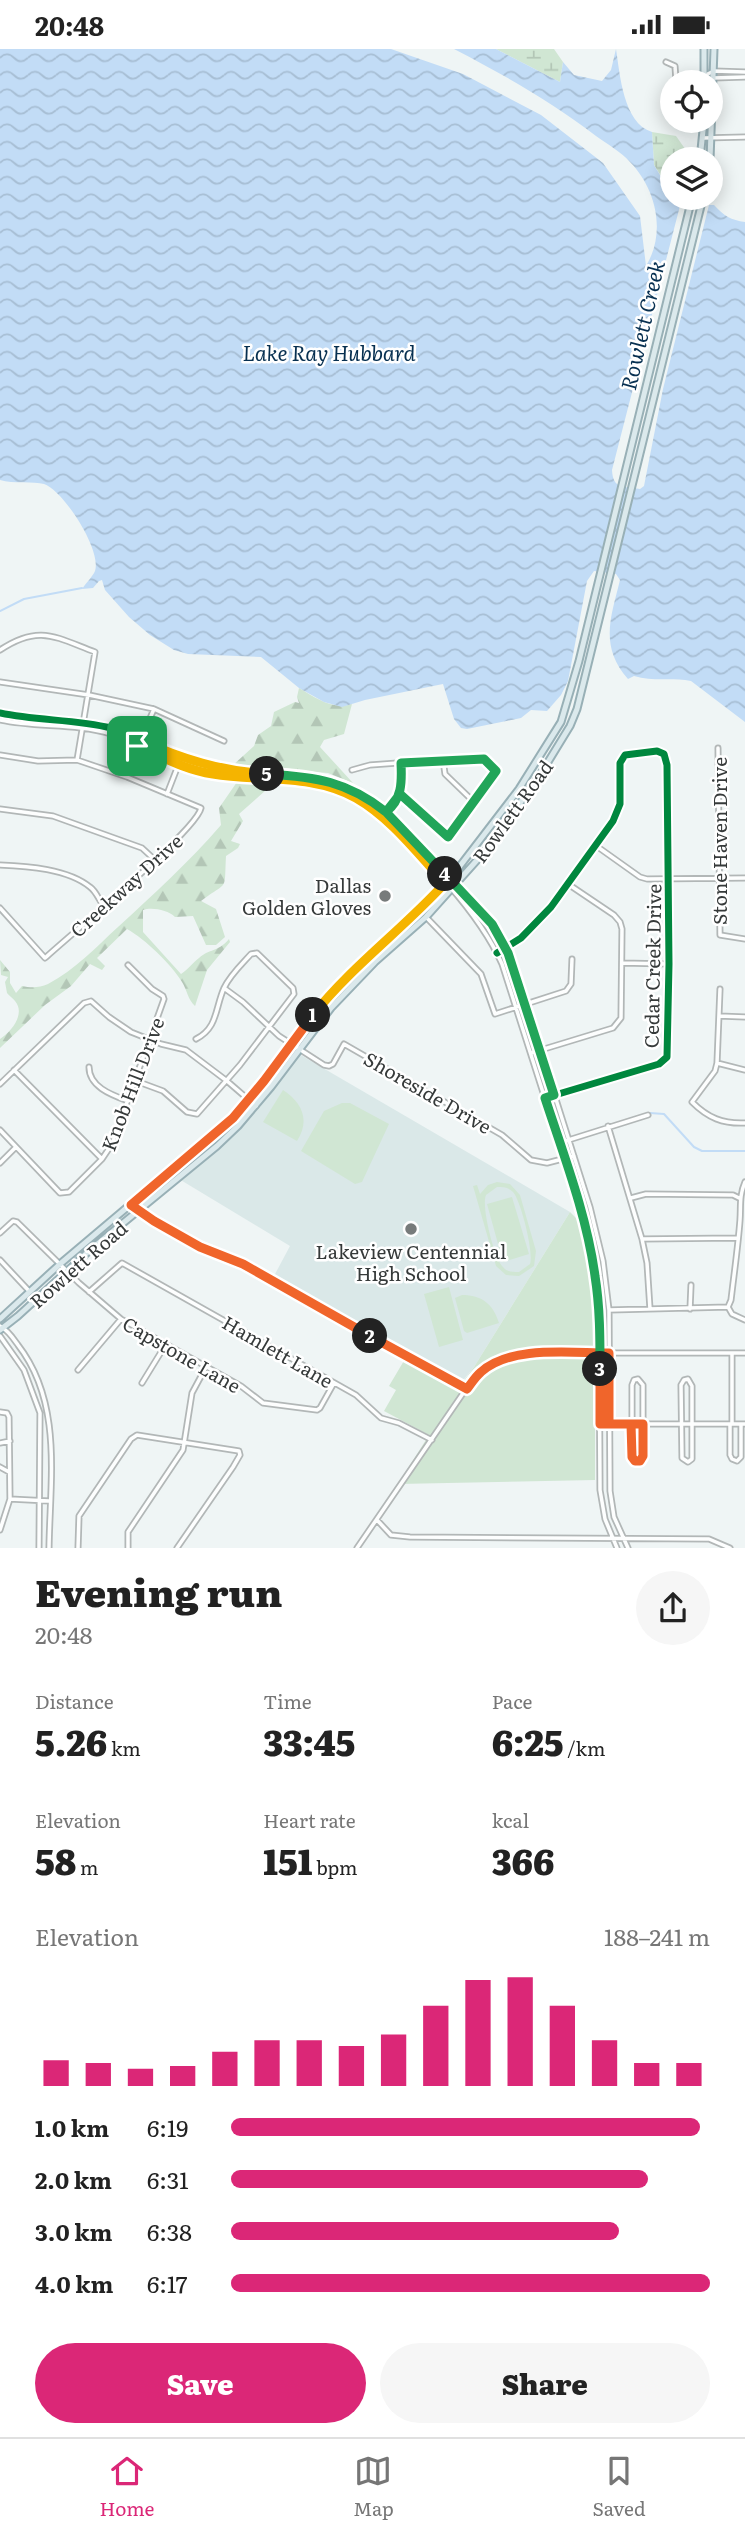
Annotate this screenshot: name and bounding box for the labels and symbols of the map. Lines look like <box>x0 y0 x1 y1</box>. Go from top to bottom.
water label: Rowlett Creek <box>611 257 671 393</box>
water label: Lake Ray Hubbard <box>243 336 415 367</box>
pin <box>107 716 167 776</box>
street label: Rowlett Road <box>465 753 559 868</box>
pin: 5 <box>250 757 284 791</box>
street label: Stone Haven Drive <box>705 757 733 925</box>
street label: Creekway Drive <box>64 827 189 943</box>
pin: 4 <box>428 857 462 891</box>
place label: Dallas Golden Gloves <box>242 871 371 921</box>
street label: Cedar Creek Drive <box>637 883 667 1048</box>
marker: Dallas Golden Gloves <box>377 888 393 904</box>
pin: 1 <box>296 997 330 1033</box>
street label: Knob Hill Drive <box>94 1013 170 1155</box>
street label: Shoreside Drive <box>359 1044 497 1140</box>
street label: Rowlett Road <box>23 1213 133 1314</box>
marker: Lakeview Centennial High School <box>403 1221 419 1237</box>
place label: Lakeview Centennial High School <box>316 1237 506 1287</box>
street label: Hamlett Lane <box>217 1308 339 1394</box>
street label: Capstone Lane <box>118 1309 246 1399</box>
pin: 2 <box>352 1319 388 1353</box>
pin: 3 <box>582 1351 618 1387</box>

